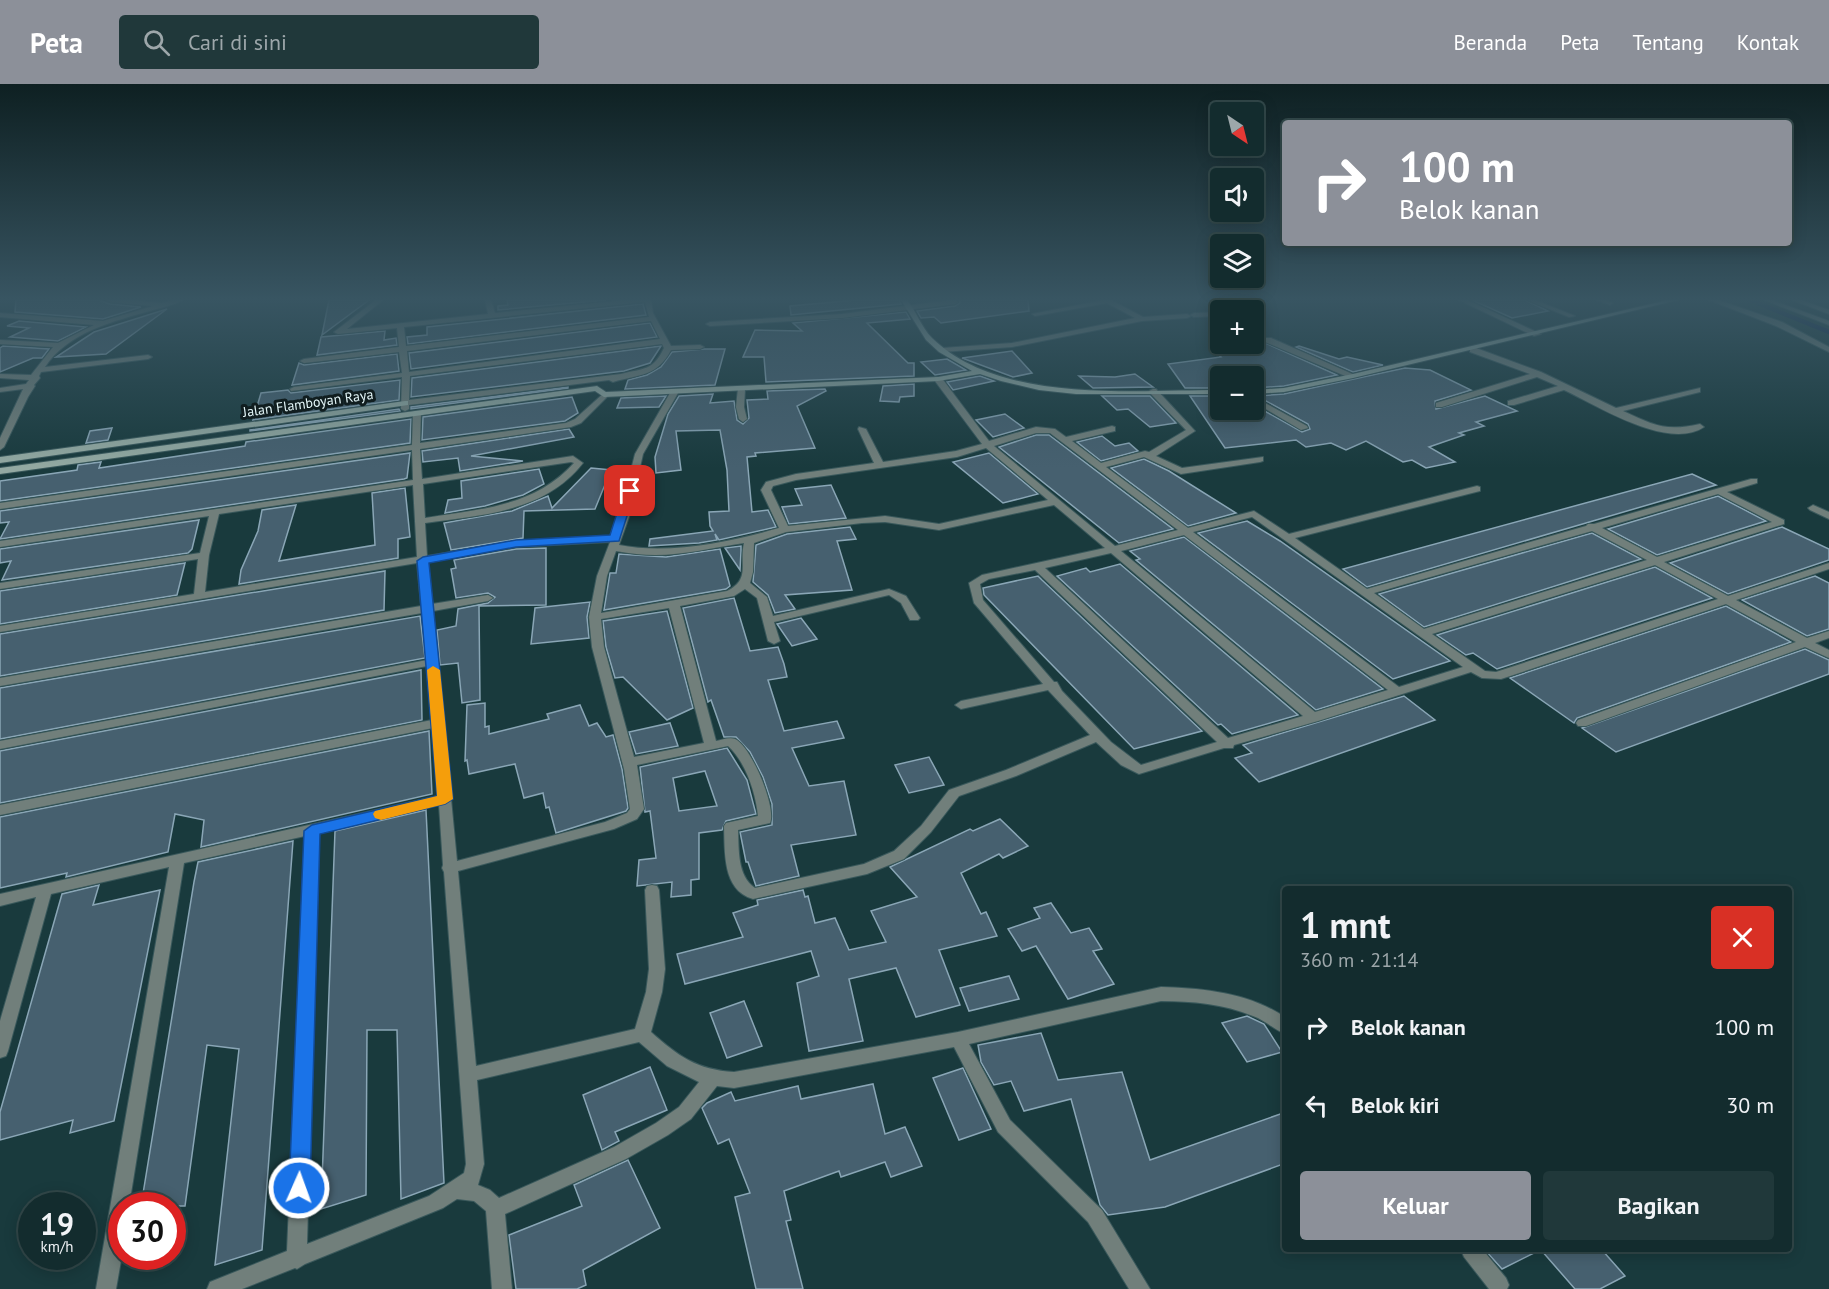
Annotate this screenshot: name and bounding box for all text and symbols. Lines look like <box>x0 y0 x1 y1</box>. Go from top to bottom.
search box <box>119 15 539 69</box>
text: Peta <box>30 24 83 61</box>
icon: search <box>140 26 173 59</box>
text: Cari di sini <box>188 28 287 56</box>
text: Beranda <box>1454 29 1527 56</box>
text: Peta <box>1560 29 1599 56</box>
text: Tentang <box>1632 29 1704 56</box>
text: Kontak <box>1737 29 1799 56</box>
north arrow <box>1210 102 1264 156</box>
map controls <box>1210 102 1264 420</box>
text: 100 m <box>1399 139 1515 194</box>
icon: right <box>1300 144 1378 222</box>
button: sound <box>1210 168 1264 222</box>
text: Belok kanan <box>1399 192 1539 226</box>
button: layers <box>1210 234 1264 288</box>
button: + <box>1210 300 1264 354</box>
button: − <box>1210 366 1264 420</box>
street label: Jalan Flamboyan Raya <box>241 385 374 421</box>
pin <box>604 465 655 516</box>
icon: arrive <box>613 474 646 507</box>
text: 1 mnt <box>1300 901 1391 948</box>
button: close <box>1711 906 1774 969</box>
text: 360 m · 21:14 <box>1300 947 1418 973</box>
icon: right <box>1300 1011 1333 1044</box>
text: Belok kanan <box>1351 1013 1466 1041</box>
text: 100 m <box>1714 1013 1774 1041</box>
icon: left <box>1300 1089 1333 1122</box>
text: Belok kiri <box>1351 1091 1440 1119</box>
text: 30 m <box>1726 1091 1774 1119</box>
position arrow <box>267 1156 331 1220</box>
button: Keluar <box>1300 1171 1531 1240</box>
button: Bagikan <box>1543 1171 1774 1240</box>
speed limit sign: 30 <box>108 1192 186 1270</box>
text: 19 <box>40 1204 74 1243</box>
text: km/h <box>41 1237 73 1256</box>

